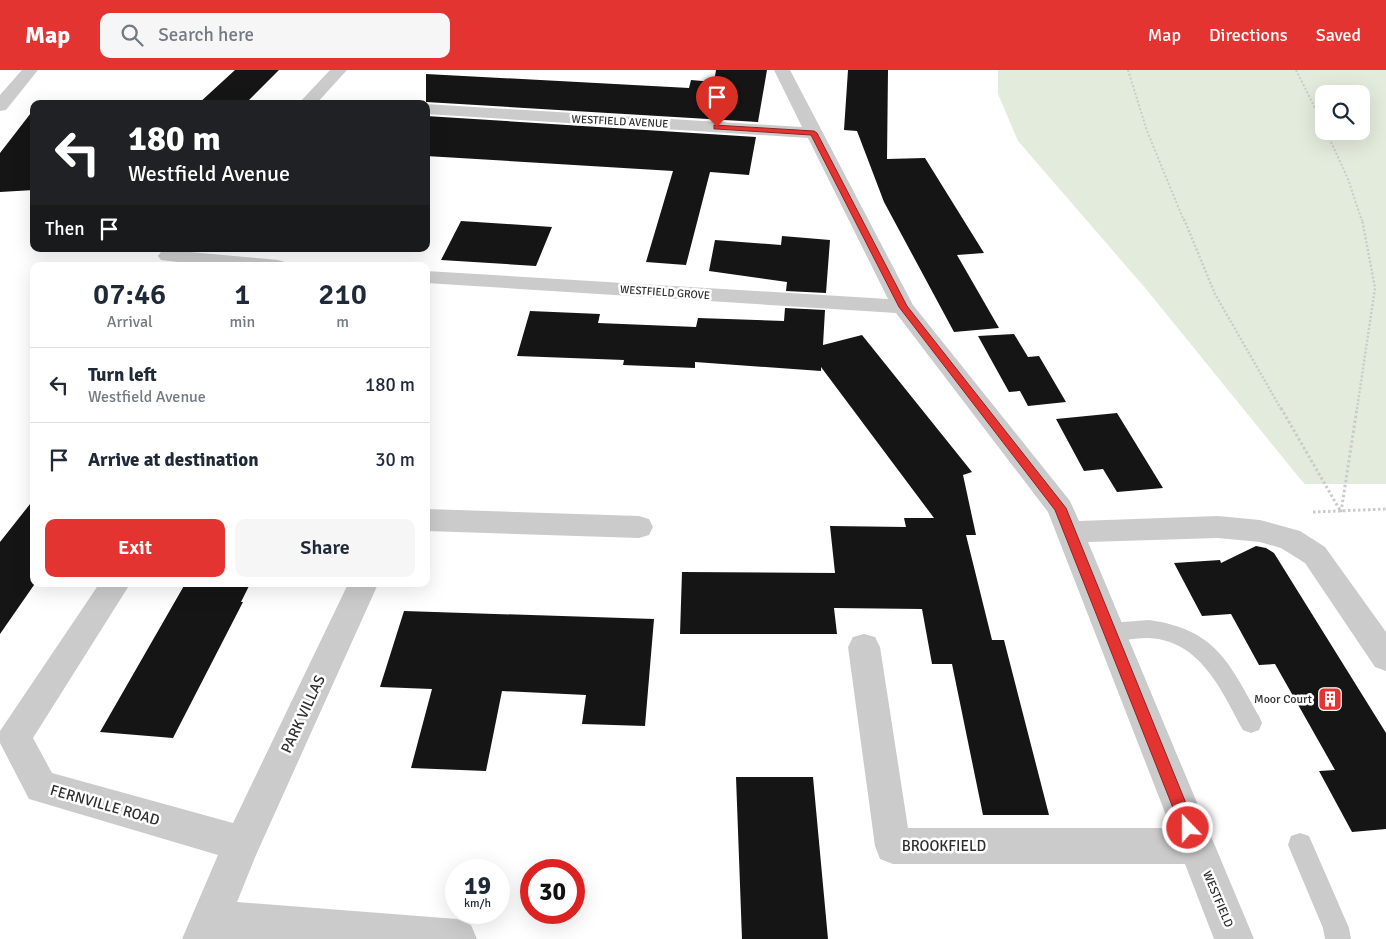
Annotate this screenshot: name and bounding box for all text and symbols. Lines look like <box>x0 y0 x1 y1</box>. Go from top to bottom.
search box <box>100 13 450 58</box>
text: Map <box>25 20 70 50</box>
icon: search <box>118 21 146 49</box>
text: Search here <box>158 23 254 47</box>
text: Map <box>1148 24 1181 46</box>
text: Directions <box>1209 24 1288 46</box>
text: Saved <box>1316 24 1361 46</box>
pin <box>696 76 738 127</box>
icon: arrive <box>703 83 731 111</box>
map controls <box>1315 85 1370 140</box>
button: search <box>1315 85 1370 140</box>
street label: WESTFIELD AVENUE <box>571 112 669 131</box>
text: 180 m <box>128 117 221 160</box>
icon: left <box>45 120 110 185</box>
text: Westfield Avenue <box>128 160 290 187</box>
icon: arrive <box>95 215 123 243</box>
text: Then <box>45 217 85 241</box>
text: 07:46 <box>93 276 166 313</box>
text: 1 <box>234 276 250 313</box>
text: 210 <box>318 276 367 313</box>
street label: WESTFIELD GROVE <box>619 283 710 302</box>
text: Arrival <box>107 312 153 332</box>
text: min <box>229 312 255 332</box>
text: m <box>336 312 349 332</box>
text: Turn left <box>88 363 157 387</box>
icon: left <box>45 371 73 399</box>
text: 180 m <box>365 373 415 397</box>
text: Westfield Avenue <box>88 387 206 407</box>
icon: arrive <box>45 446 73 474</box>
text: Arrive at destination <box>88 448 259 472</box>
text: 30 m <box>375 448 415 472</box>
button: Exit <box>45 519 225 577</box>
button: Share <box>235 519 415 577</box>
street label: PARK VILLAS <box>277 672 329 756</box>
building icon: Moor Court <box>1317 686 1343 712</box>
place label: Moor Court <box>1254 692 1312 707</box>
street label: FERNVILLE ROAD <box>48 781 162 829</box>
position arrow <box>1161 801 1213 853</box>
street label: BROOKFIELD <box>902 837 986 855</box>
speed limit sign: 30 <box>520 859 585 924</box>
street label: WESTFIELD <box>1199 869 1236 930</box>
text: 19 <box>464 870 491 901</box>
text: km/h <box>464 896 491 911</box>

